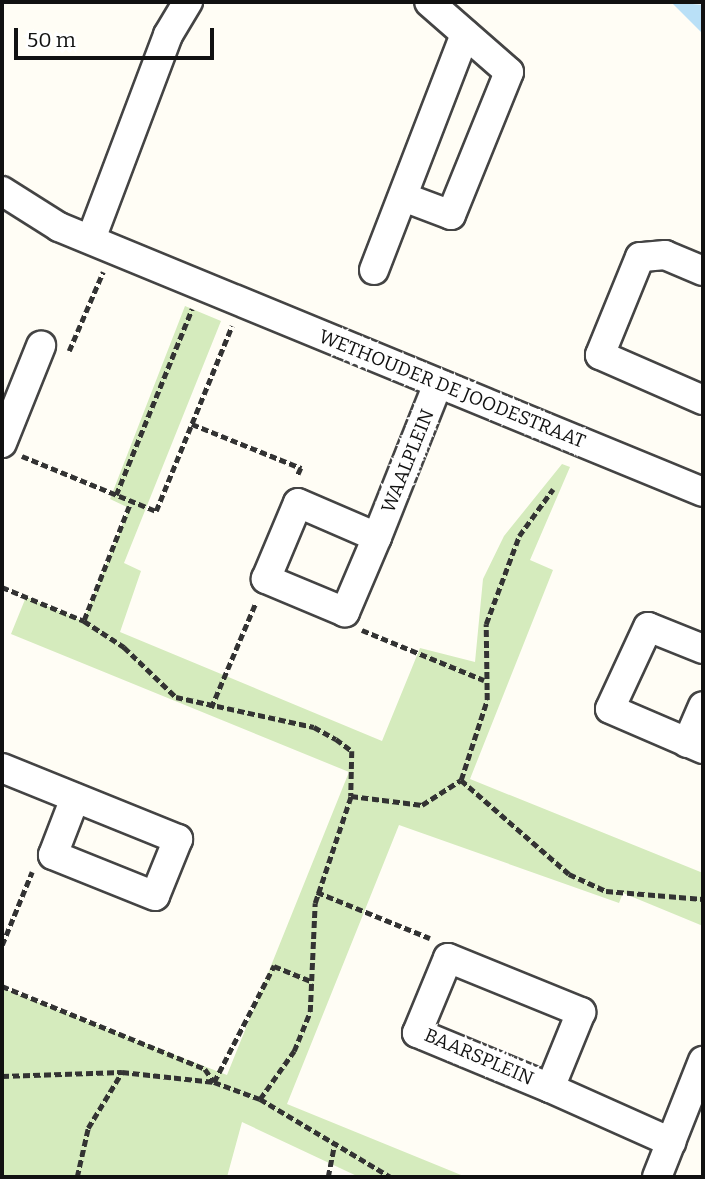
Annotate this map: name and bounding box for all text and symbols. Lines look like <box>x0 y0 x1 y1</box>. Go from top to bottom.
scale bar <box>18 14 217 58</box>
text: 50 m <box>27 27 76 53</box>
street label: WETHOUDER DE JOODESTRAAT <box>315 325 589 453</box>
street label: WAALPLEIN <box>377 406 439 516</box>
street label: BAARSPLEIN <box>421 1024 537 1090</box>

